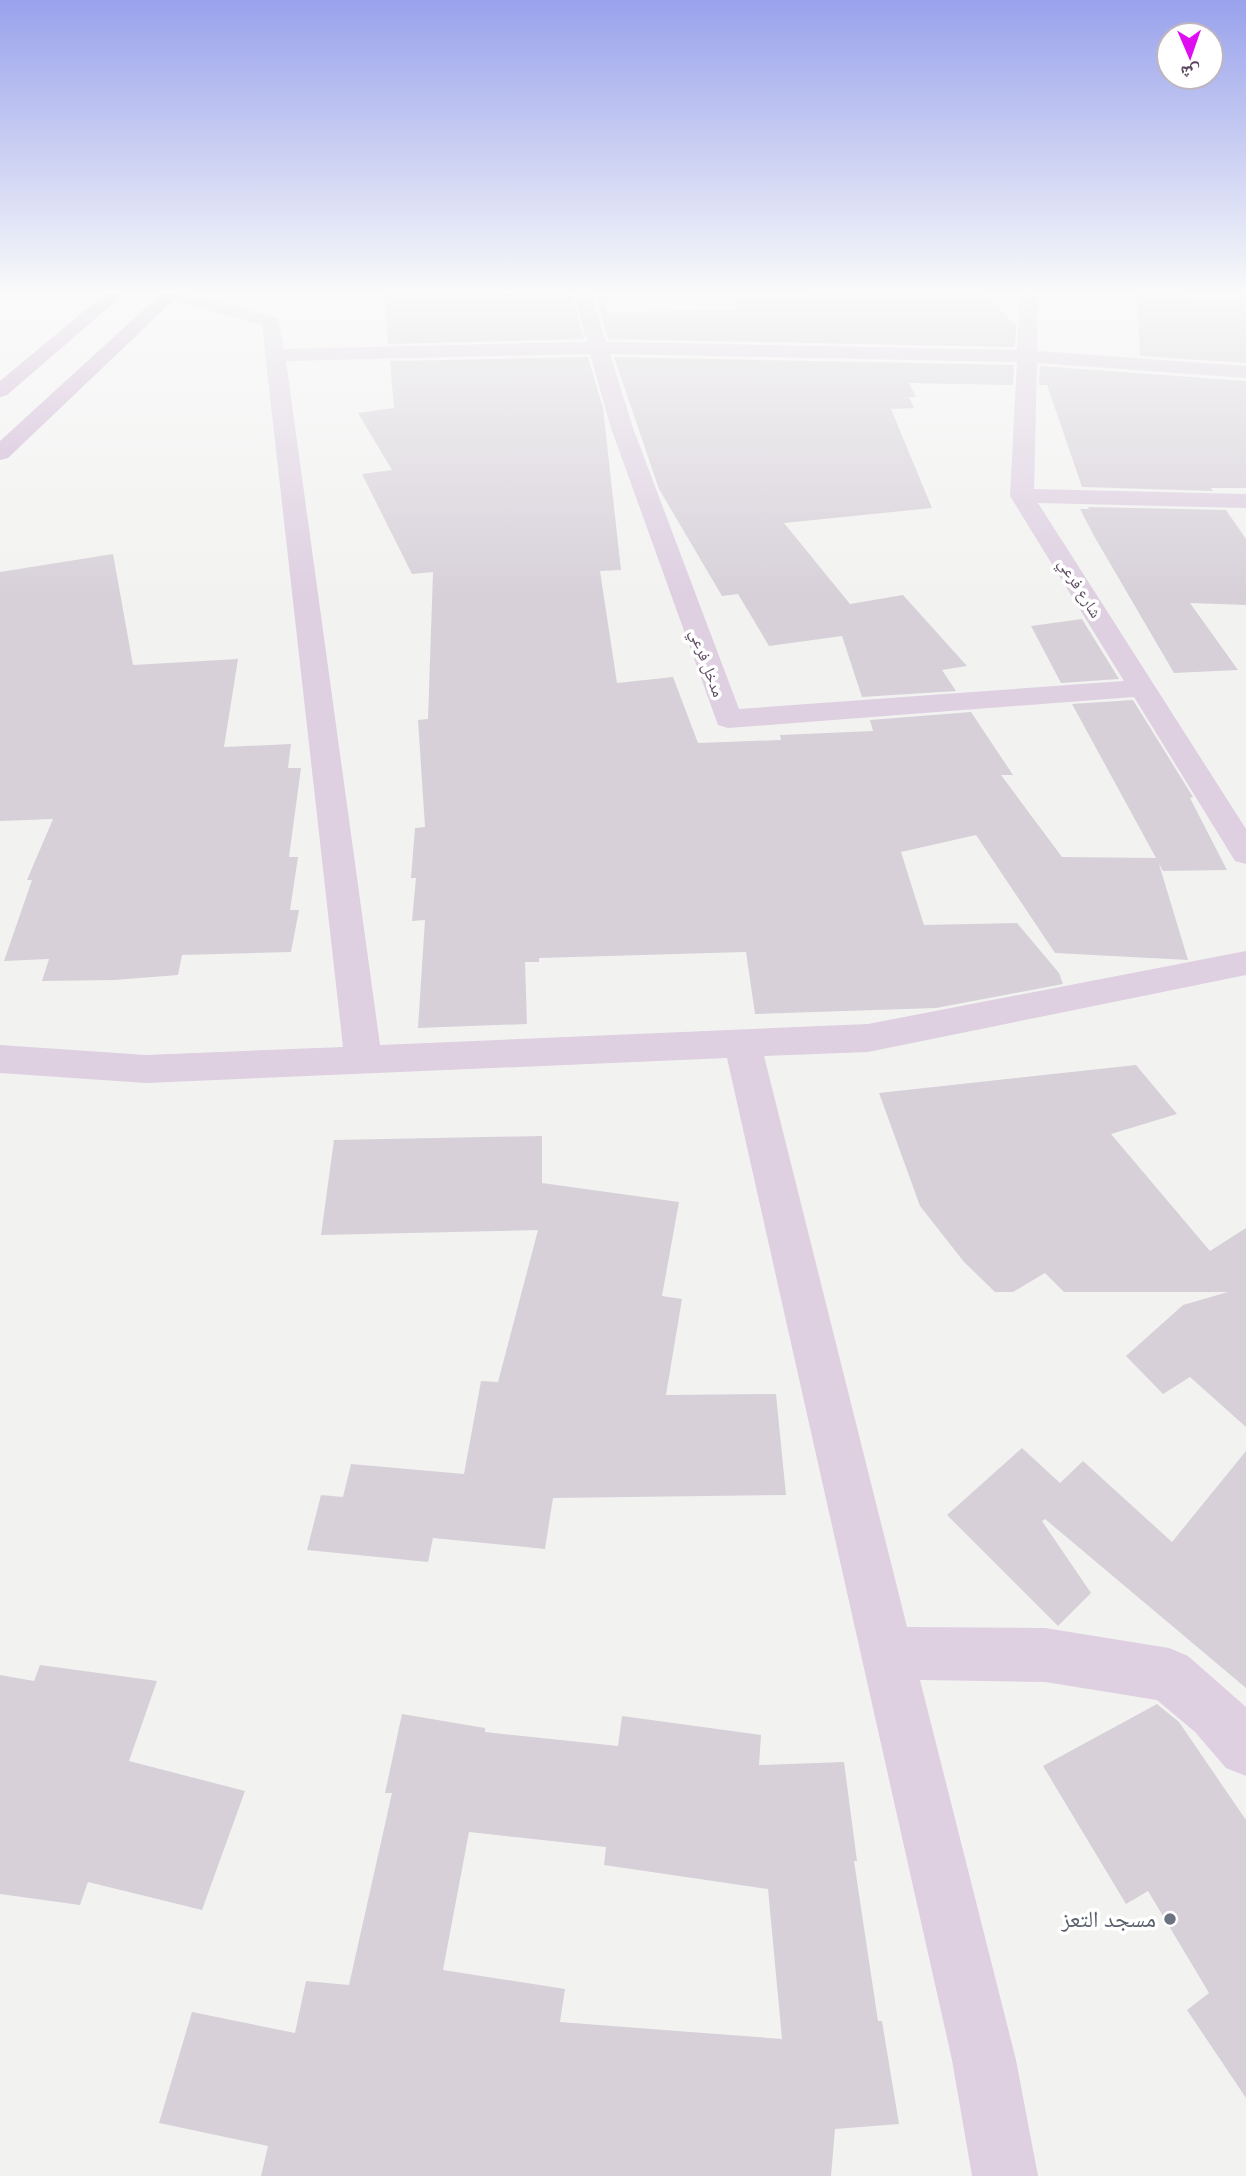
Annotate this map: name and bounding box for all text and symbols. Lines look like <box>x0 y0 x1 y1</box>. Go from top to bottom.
north arrow <box>1155 21 1225 91</box>
text: ش <box>1180 61 1201 83</box>
street label: شارع فرعي <box>1052 555 1106 623</box>
street label: مدخل فرعي <box>683 627 728 700</box>
place label: مسجد التعز <box>1060 1906 1156 1933</box>
marker: مسجد التعز <box>1162 1911 1178 1927</box>

